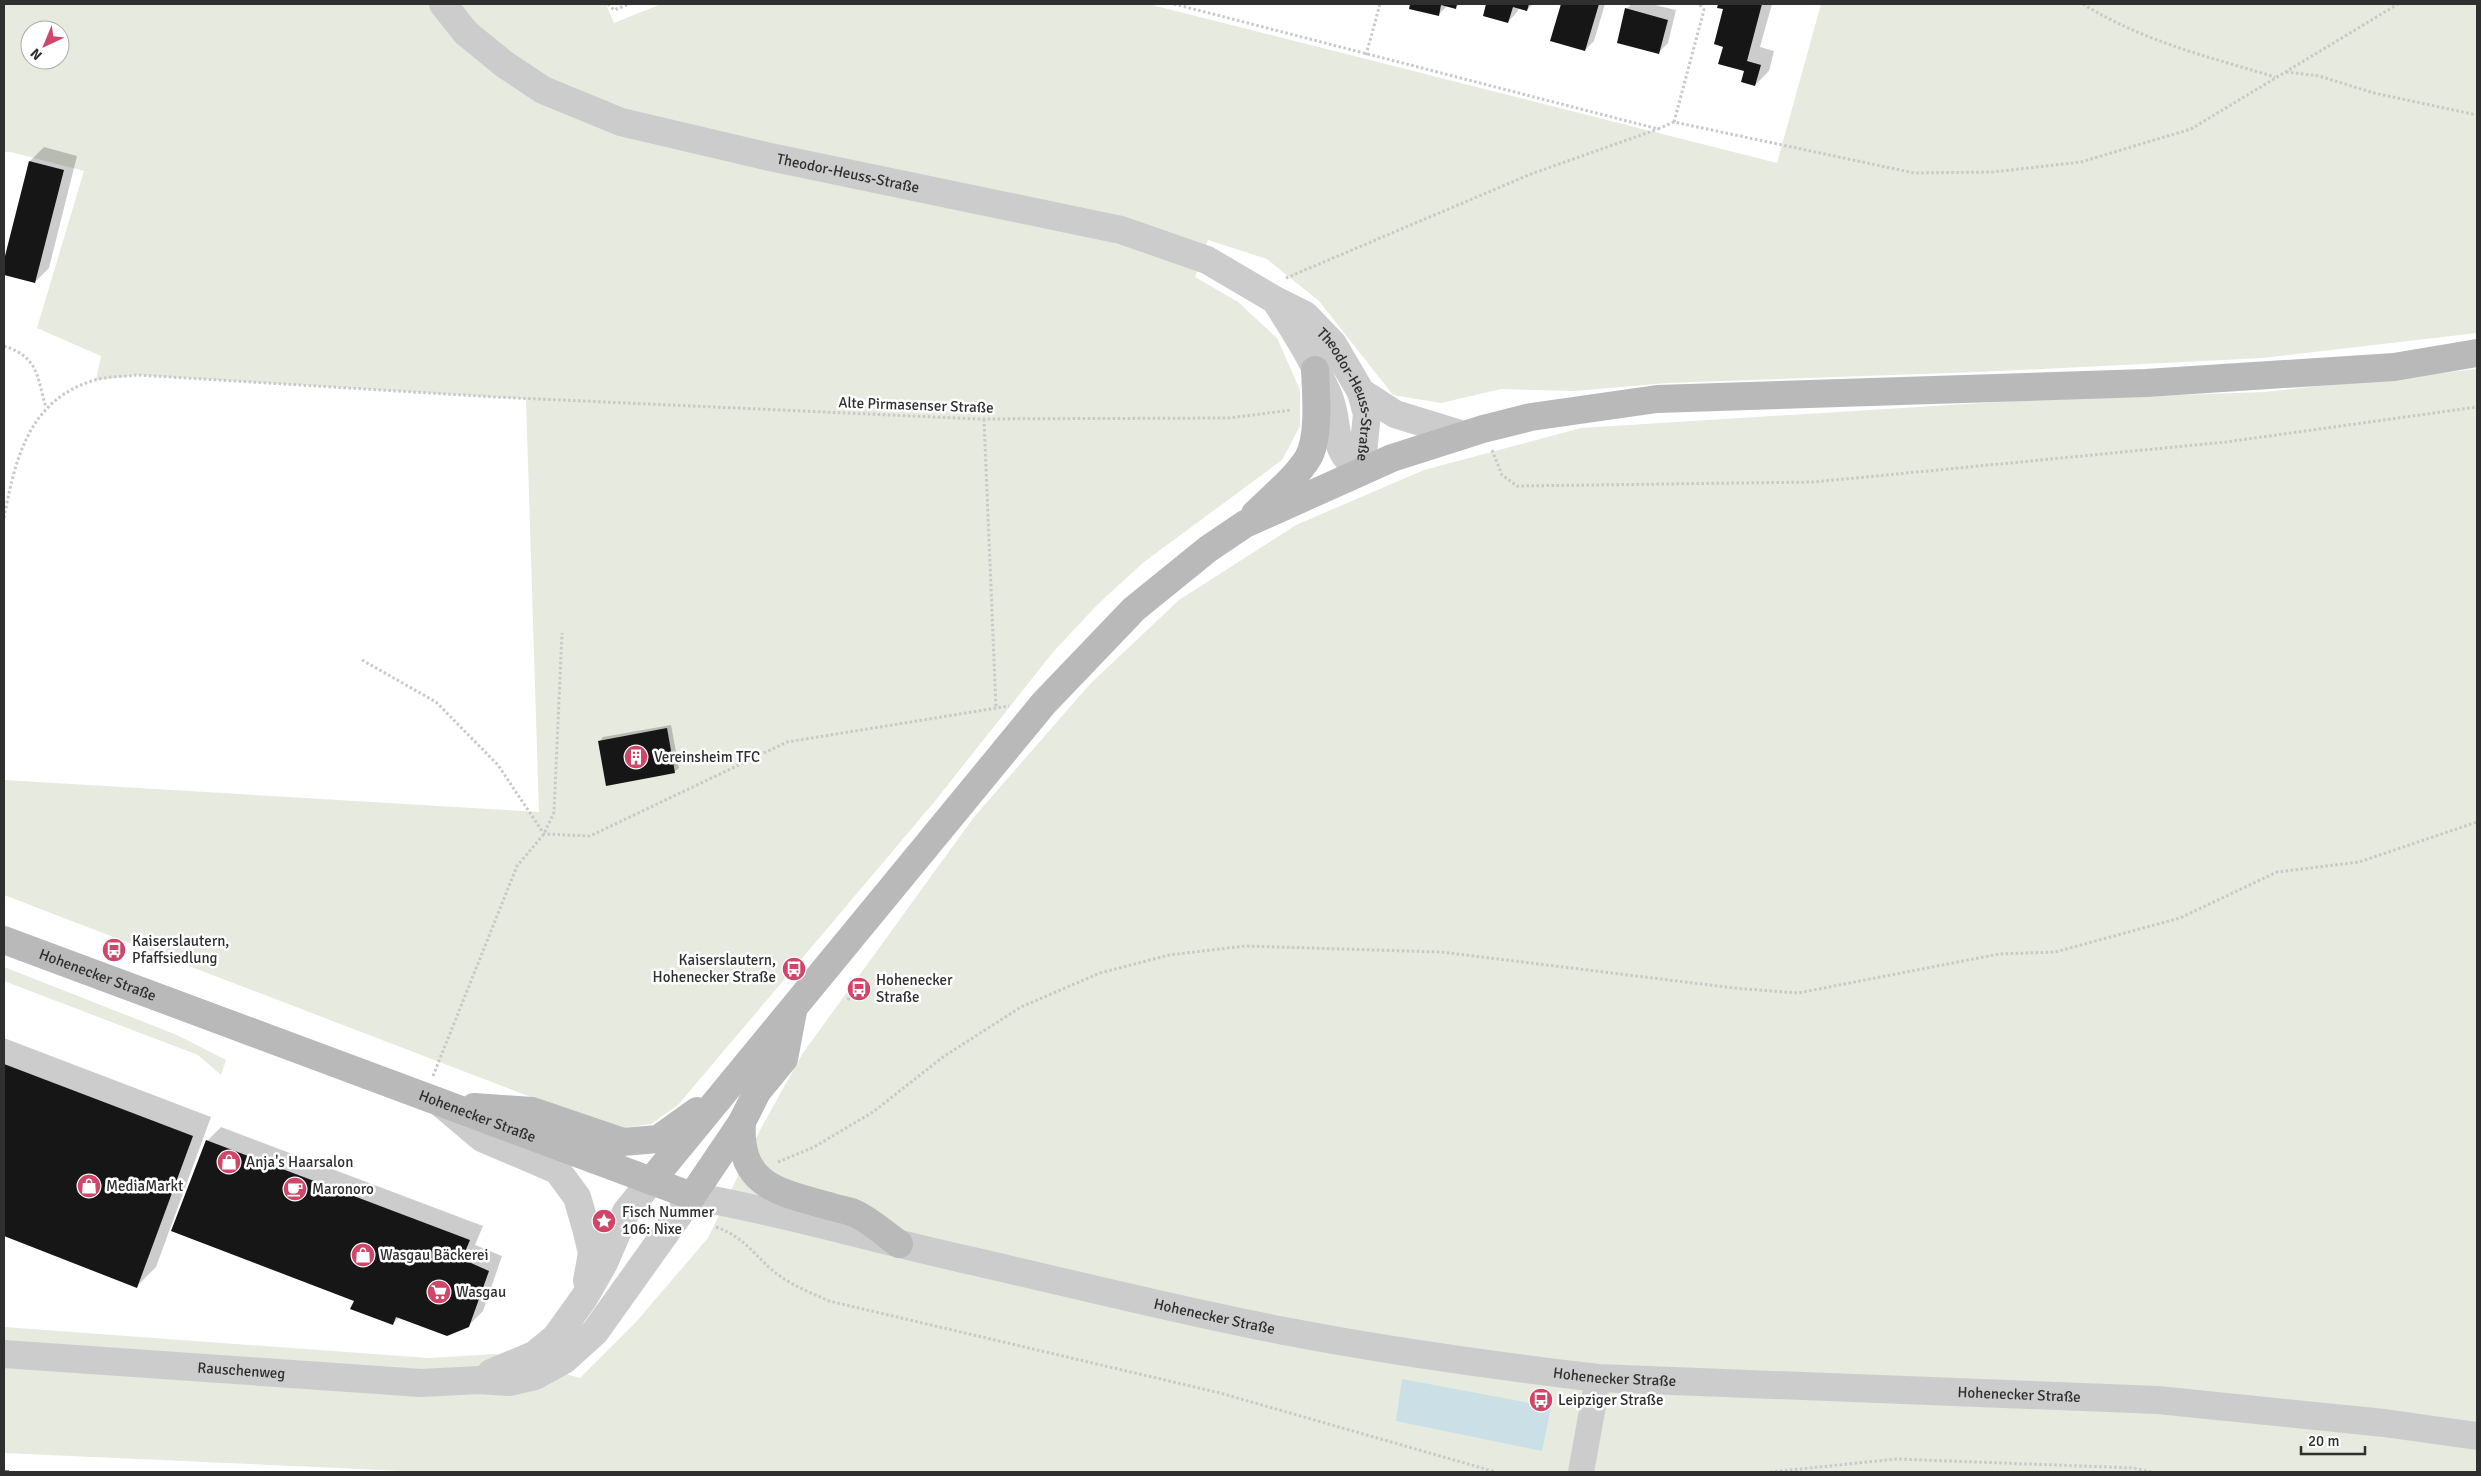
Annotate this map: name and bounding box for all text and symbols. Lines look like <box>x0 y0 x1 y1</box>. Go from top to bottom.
north arrow <box>20 20 70 70</box>
text: N <box>27 44 46 63</box>
street label: Theodor-Heuss-Straße <box>775 150 921 197</box>
street label: Theodor-Heuss-Straße <box>1313 324 1376 462</box>
street label: Alte Pirmasenser Straße <box>838 393 994 417</box>
building icon: Vereinsheim TFC <box>623 744 649 770</box>
place label: Vereinsheim TFC <box>654 748 760 766</box>
place label: Kaiserslautern, Pfaffsiedlung <box>132 932 229 967</box>
bus stop icon: Kaiserslautern, Pfaffsiedlung <box>101 937 127 963</box>
street label: Hohenecker Straße <box>37 945 159 1005</box>
place label: Kaiserslautern, Hohenecker Straße <box>653 951 776 986</box>
bus stop icon: Kaiserslautern, Hohenecker Straße <box>781 956 807 982</box>
place label: Hohenecker Straße <box>876 971 953 1006</box>
bus stop icon: Hohenecker Straße <box>846 976 872 1002</box>
street label: Hohenecker Straße <box>416 1086 538 1146</box>
shop icon: Anja's Haarsalon <box>216 1149 242 1175</box>
place label: Anja's Haarsalon <box>246 1153 353 1171</box>
shop icon: MediaMarkt <box>76 1173 102 1199</box>
cafe icon: Maronoro <box>282 1176 308 1202</box>
place label: MediaMarkt <box>106 1177 183 1195</box>
place label: Maronoro <box>312 1180 374 1198</box>
place label: Fisch Nummer 106: Nixe <box>622 1203 715 1238</box>
place icon: Fisch Nummer 106: Nixe <box>591 1208 617 1234</box>
shop icon: Wasgau Bäckerei <box>350 1242 376 1268</box>
place label: Wasgau Bäckerei <box>380 1246 489 1264</box>
supermarket icon: Wasgau <box>426 1279 452 1305</box>
place label: Wasgau <box>456 1283 506 1301</box>
street label: Hohenecker Straße <box>1152 1295 1277 1338</box>
street label: Rauschenweg <box>197 1358 286 1383</box>
street label: Hohenecker Straße <box>1552 1364 1676 1390</box>
street label: Hohenecker Straße <box>1957 1383 2081 1406</box>
bus stop icon: Leipziger Straße <box>1528 1387 1554 1413</box>
place label: Leipziger Straße <box>1558 1391 1664 1409</box>
scale bar <box>2301 1424 2365 1456</box>
text: 20 m <box>2308 1432 2339 1450</box>

